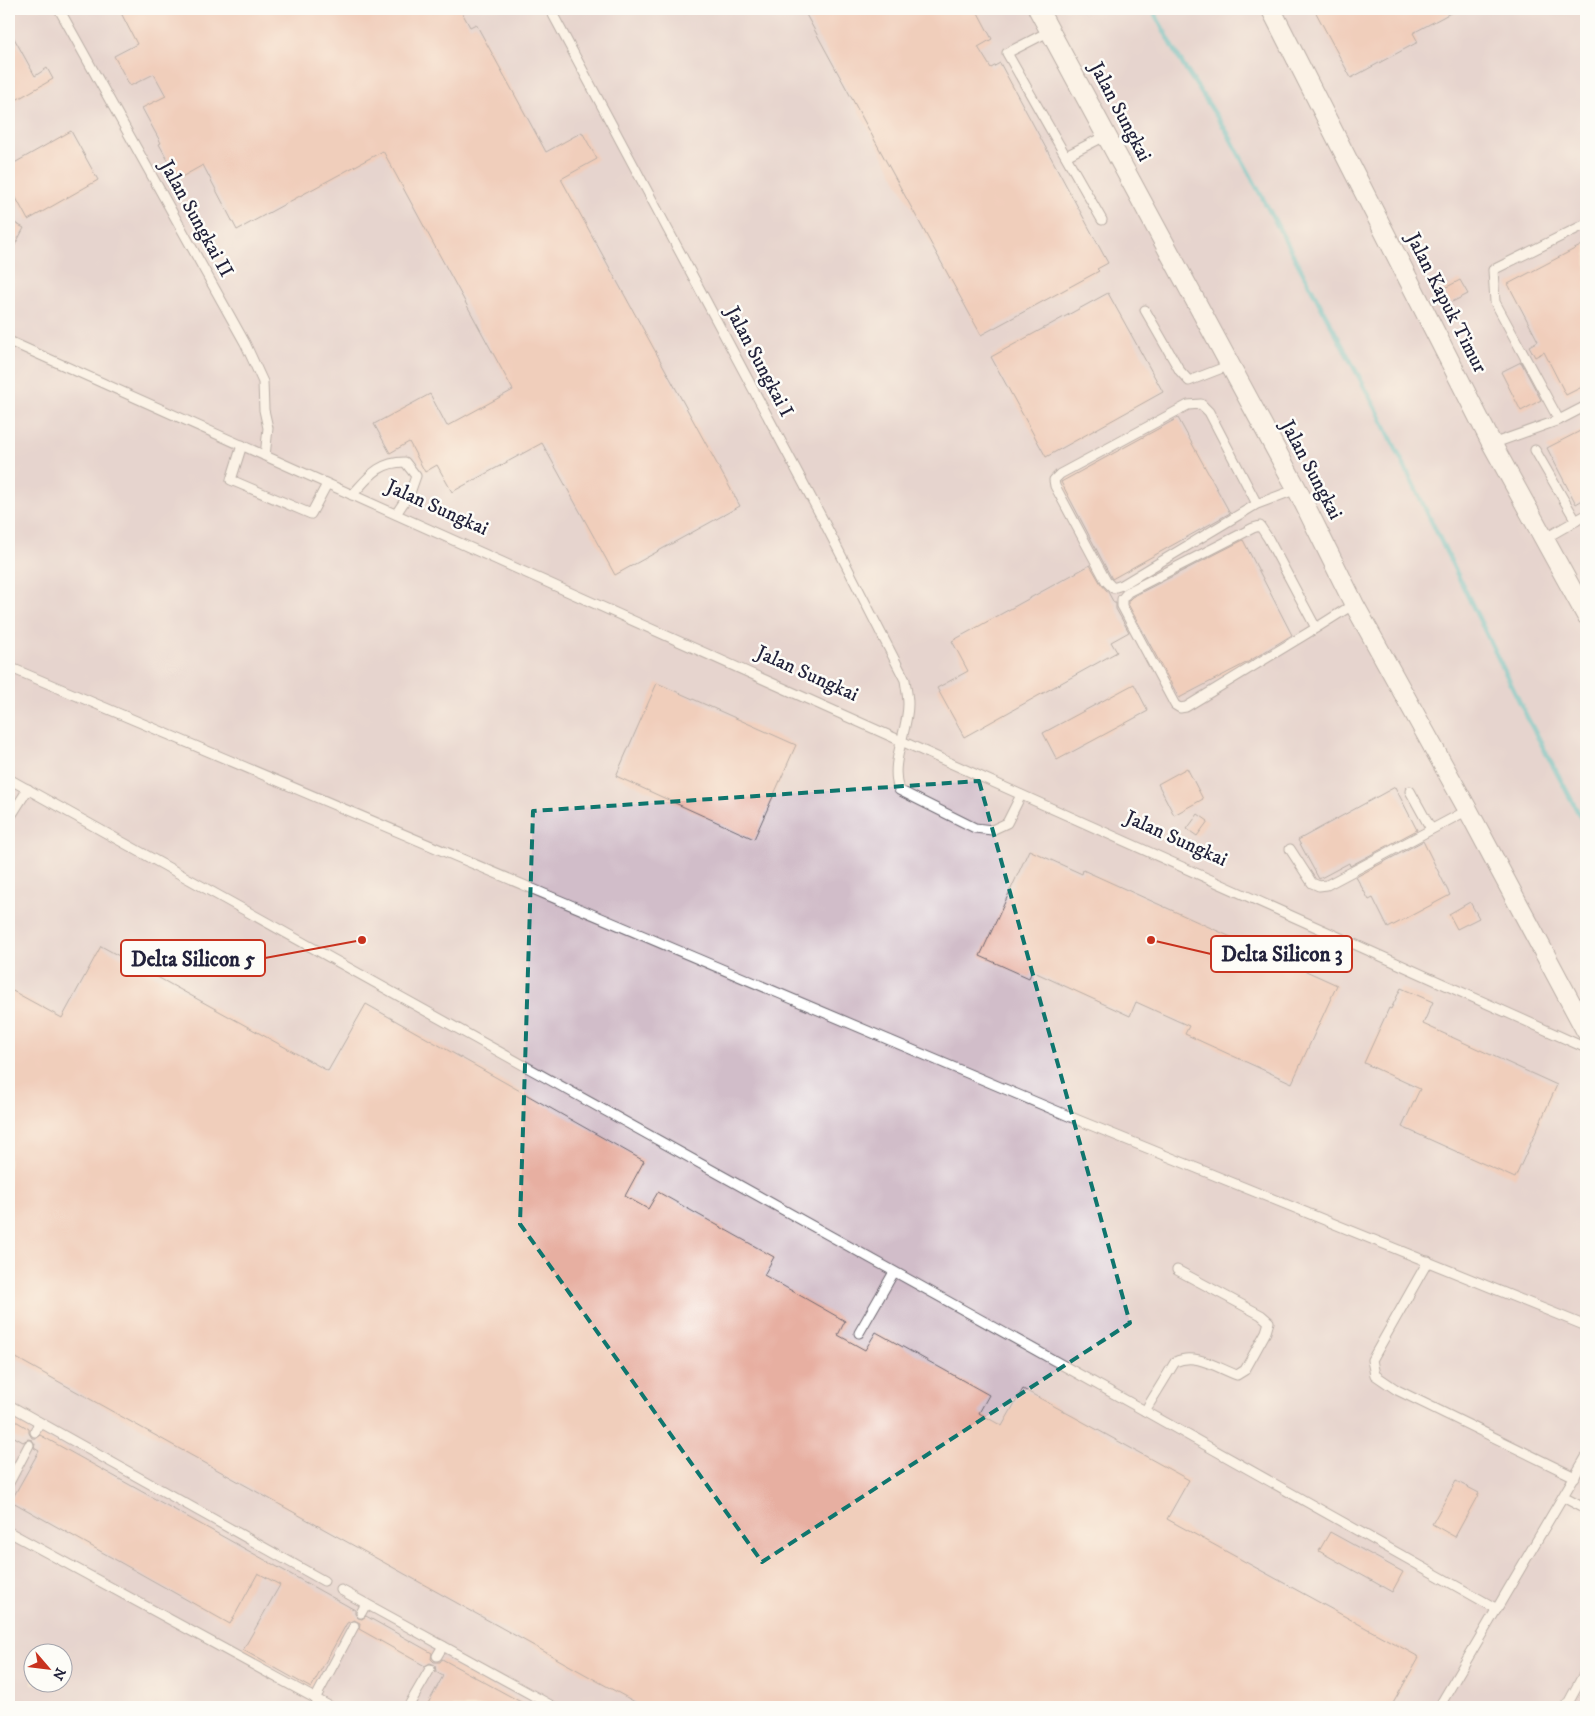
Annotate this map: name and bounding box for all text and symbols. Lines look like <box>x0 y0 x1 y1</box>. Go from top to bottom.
street label: Jalan Sungkai <box>1082 56 1157 166</box>
street label: Jalan Sungkai II <box>153 154 238 282</box>
street label: Jalan Kapuk Timur <box>1399 227 1492 378</box>
street label: Jalan Sungkai I <box>718 301 799 422</box>
street label: Jalan Sungkai <box>1273 414 1348 524</box>
street label: Jalan Sungkai <box>380 474 492 542</box>
street label: Jalan Sungkai <box>750 640 862 708</box>
street label: Jalan Sungkai <box>1119 805 1231 873</box>
callout: Delta Silicon 3 <box>1211 936 1352 972</box>
callout: Delta Silicon 5 <box>121 940 265 976</box>
text: Delta Silicon 3 <box>1221 942 1343 968</box>
text: Delta Silicon 5 <box>131 947 256 973</box>
north arrow <box>22 1644 72 1694</box>
text: N <box>48 1664 69 1683</box>

